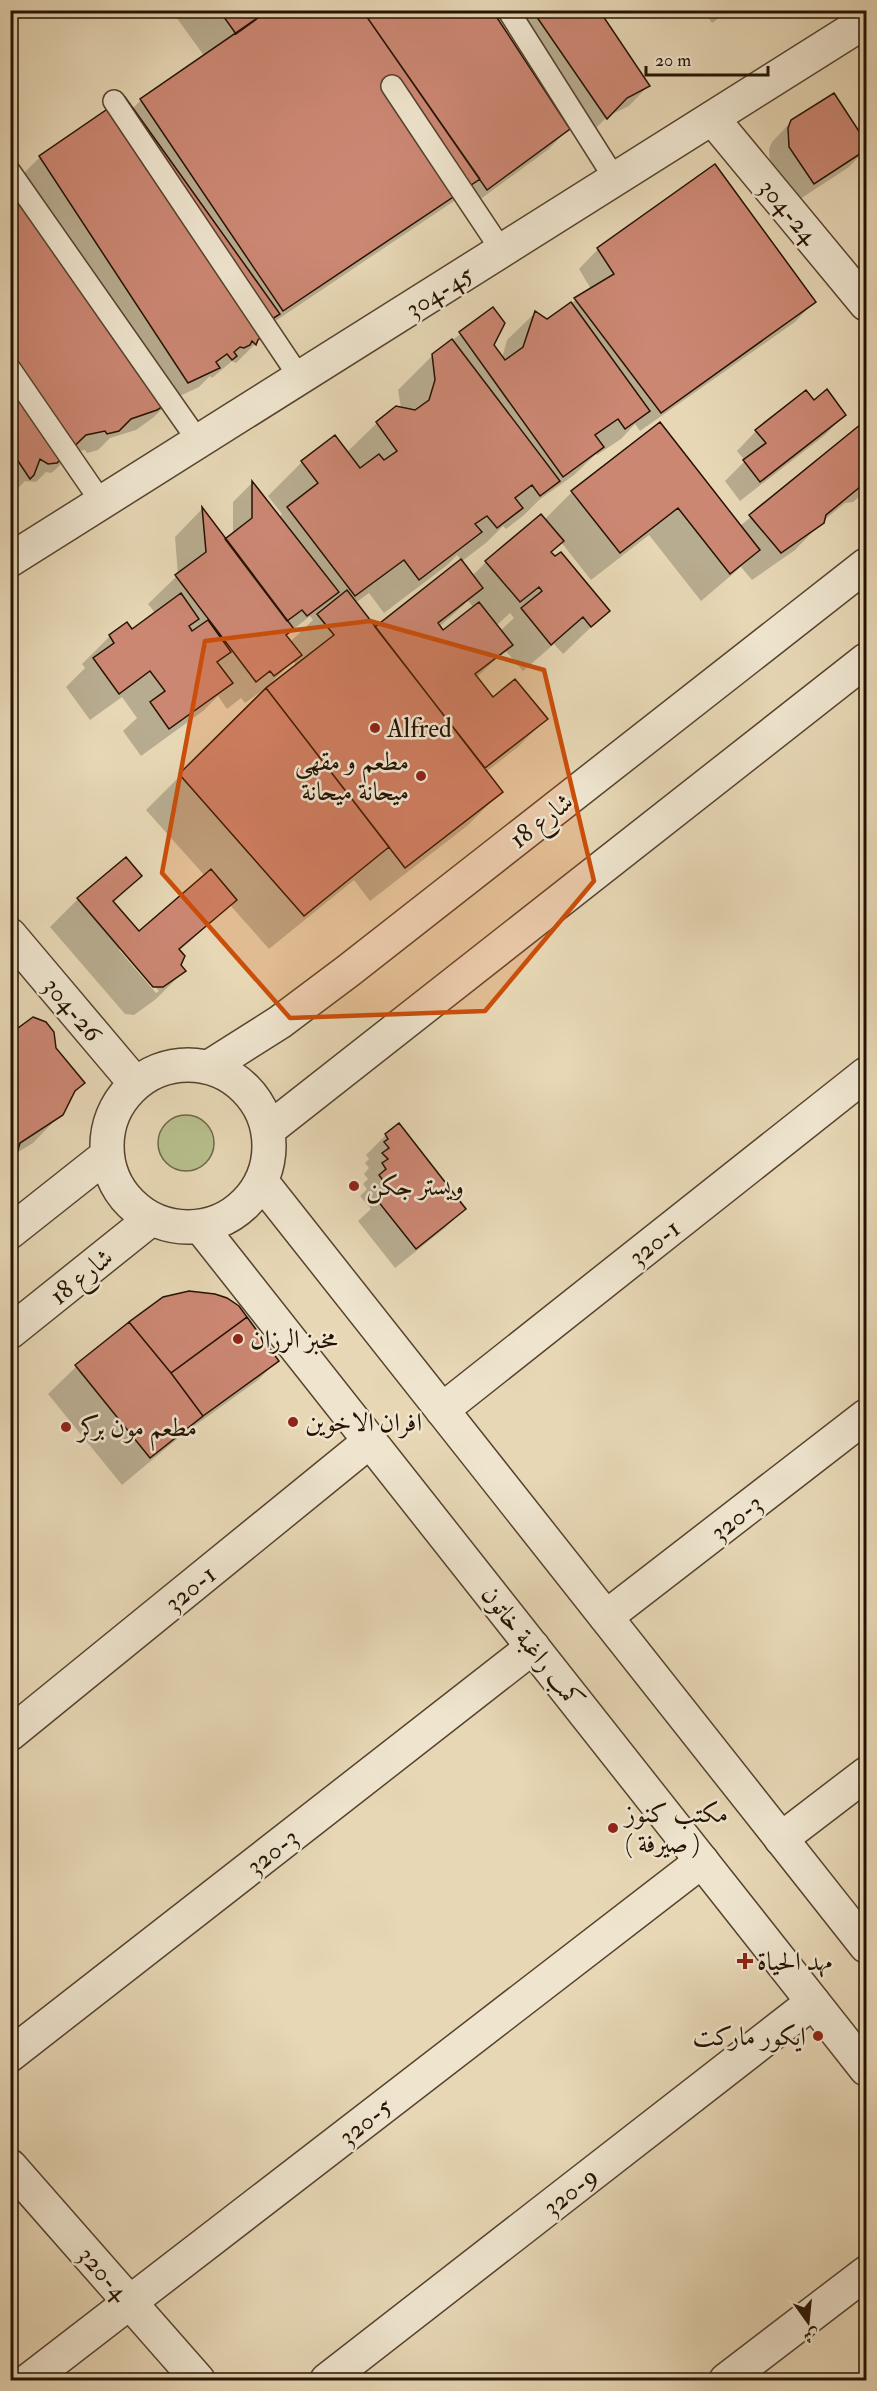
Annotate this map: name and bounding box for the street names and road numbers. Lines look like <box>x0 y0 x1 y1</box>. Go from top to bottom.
street label: 304-24 <box>752 172 825 252</box>
street label: 304-45 <box>400 258 480 325</box>
street label: شارع 18 <box>503 786 583 860</box>
street label: 304-26 <box>36 971 110 1050</box>
street label: 320-1 <box>622 1213 687 1273</box>
street label: شارع 18 <box>44 1242 123 1316</box>
street label: 320-3 <box>704 1487 769 1548</box>
street label: 320-1 <box>159 1558 223 1619</box>
street label: كمب راغبة خاتون <box>474 1579 591 1716</box>
street label: 320-3 <box>240 1821 305 1882</box>
street label: 320-5 <box>333 2091 399 2153</box>
street label: 320-9 <box>537 2160 604 2223</box>
street label: 320-4 <box>71 2240 136 2308</box>

